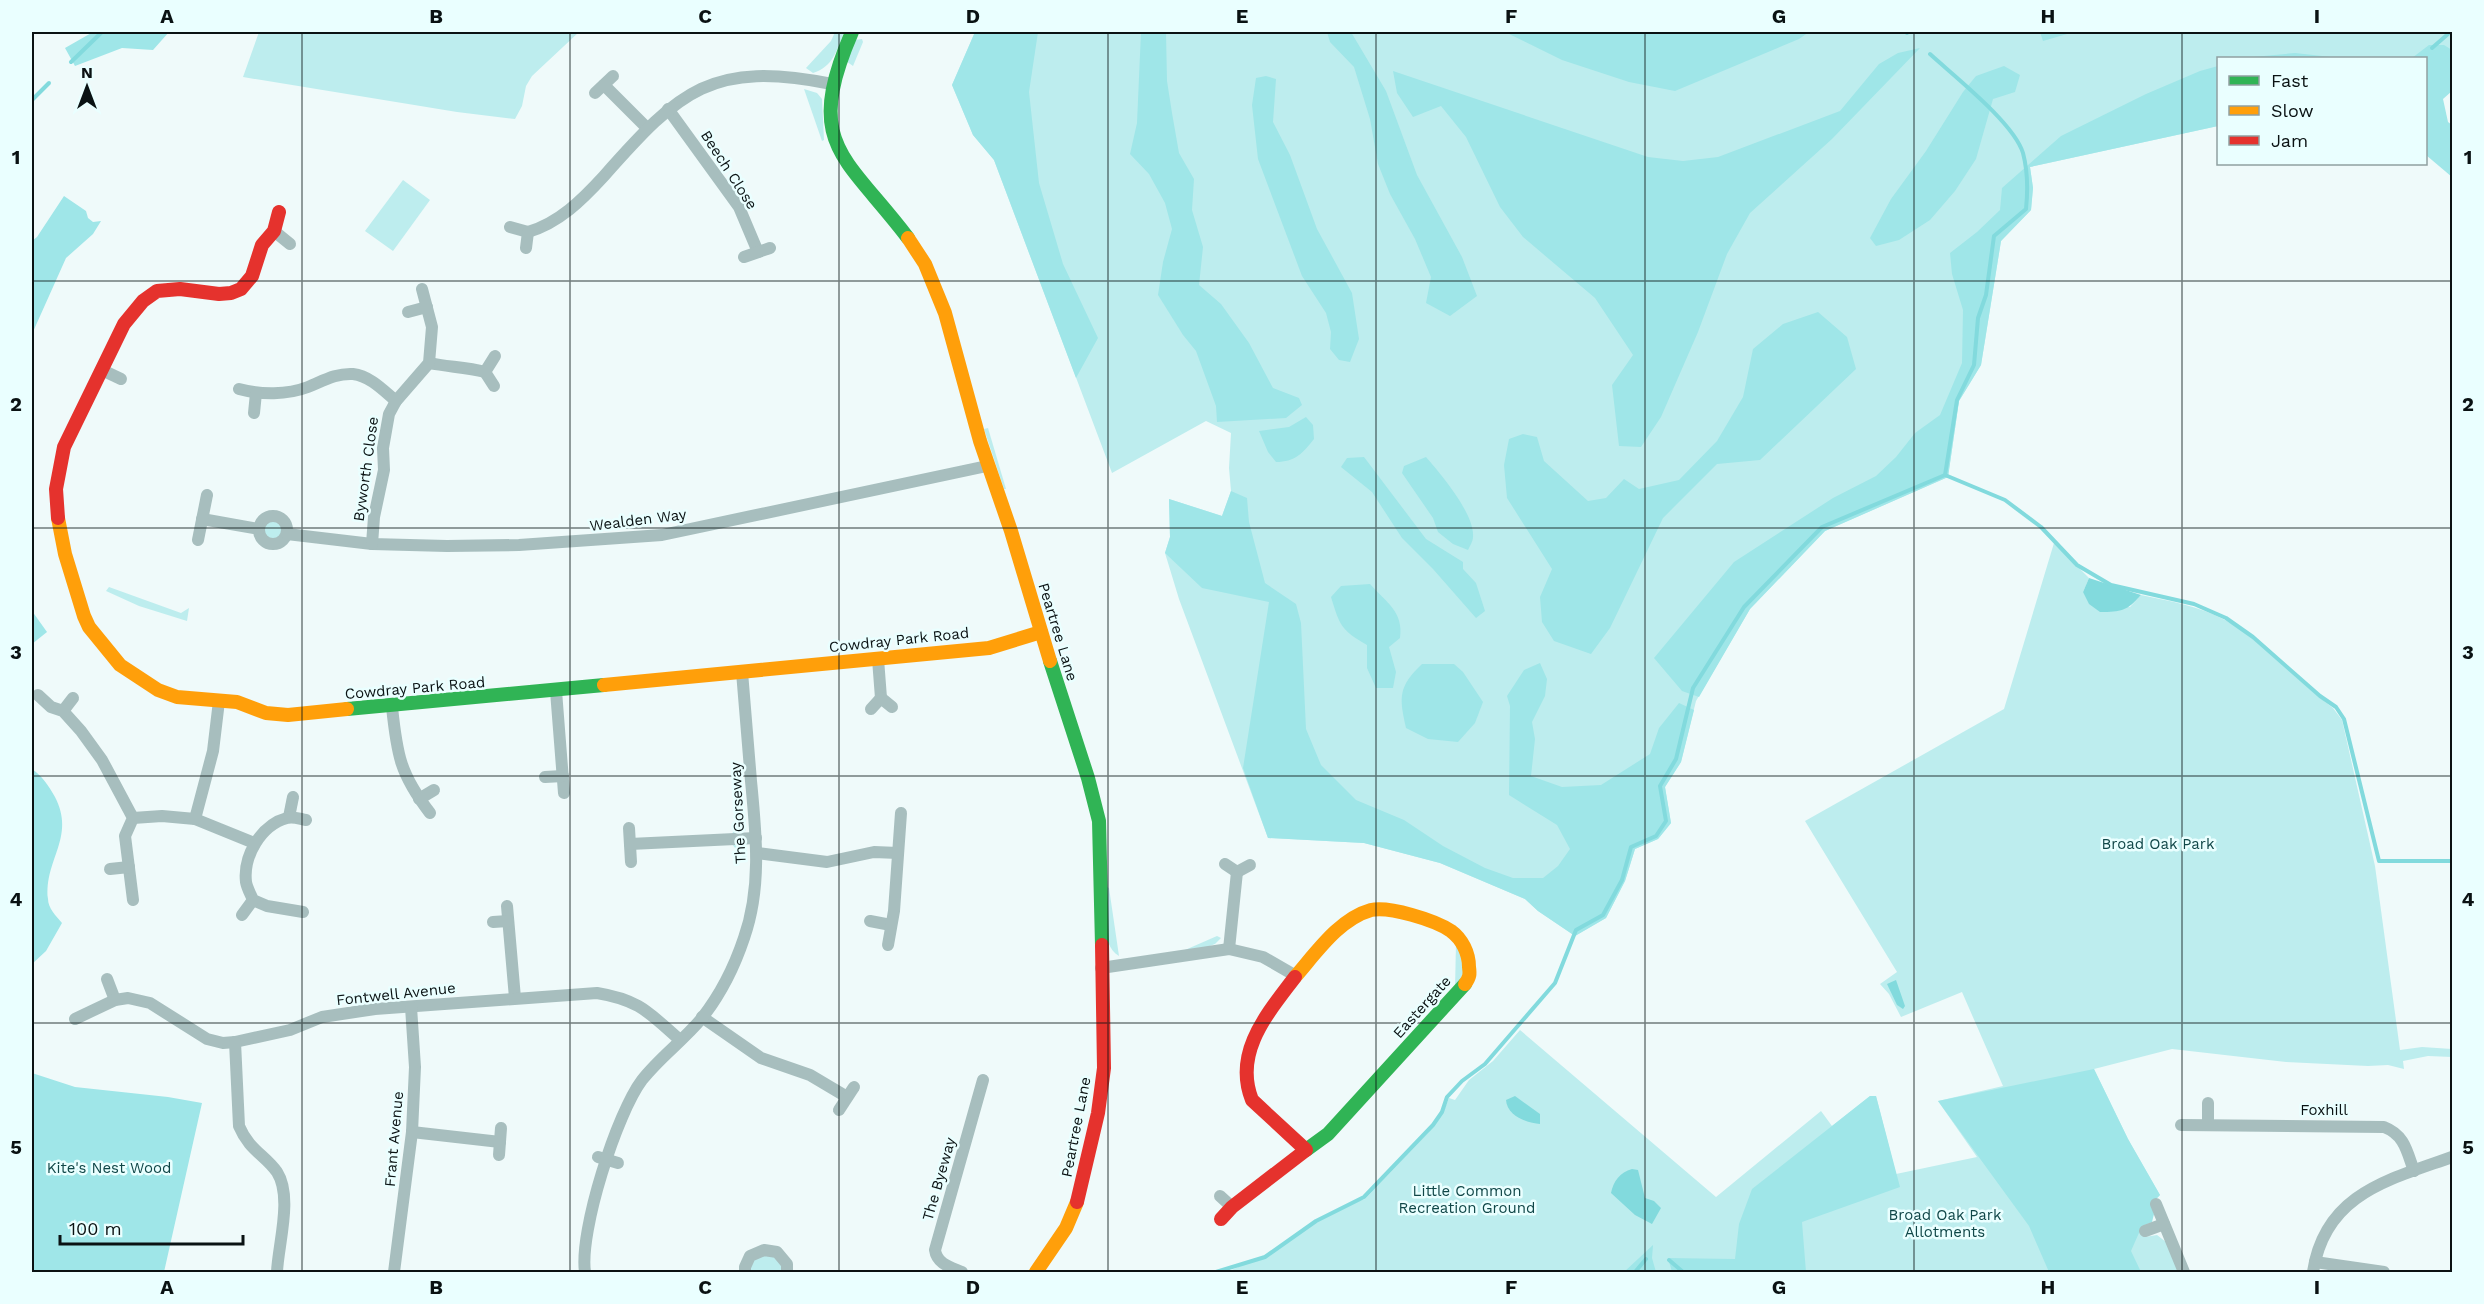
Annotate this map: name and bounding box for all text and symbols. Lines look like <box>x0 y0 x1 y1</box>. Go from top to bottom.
text: A <box>160 4 174 28</box>
text: B <box>429 4 443 28</box>
text: C <box>698 4 712 28</box>
text: D <box>966 4 980 28</box>
text: E <box>1236 4 1248 28</box>
text: F <box>1505 4 1517 28</box>
text: G <box>1772 4 1786 28</box>
text: H <box>2041 4 2055 28</box>
text: I <box>2314 4 2320 28</box>
north arrow <box>57 57 117 117</box>
legend <box>2217 57 2427 165</box>
text: N <box>81 63 93 82</box>
text: Fast <box>2271 70 2309 91</box>
text: Slow <box>2271 100 2314 121</box>
street label: Beech Close <box>697 127 761 213</box>
text: Jam <box>2271 130 2308 151</box>
text: 1 <box>12 145 20 169</box>
text: 1 <box>2464 145 2472 169</box>
text: 2 <box>10 392 22 416</box>
text: 2 <box>2462 392 2474 416</box>
street label: Byworth Close <box>350 415 382 523</box>
street label: Wealden Way <box>589 505 688 535</box>
street label: Peartree Lane <box>1035 581 1081 683</box>
street label: Cowdray Park Road <box>828 624 970 656</box>
text: 3 <box>10 640 22 664</box>
text: 3 <box>2462 640 2474 664</box>
street label: Cowdray Park Road <box>344 673 486 703</box>
street label: The Gorseway <box>726 761 750 864</box>
park label: Broad Oak Park <box>2102 835 2215 853</box>
text: 4 <box>10 887 23 911</box>
text: 4 <box>2462 887 2475 911</box>
street label: Eastergate <box>1389 972 1455 1042</box>
street label: Fontwell Avenue <box>335 979 457 1009</box>
street label: Peartree Lane <box>1057 1075 1095 1179</box>
street label: Frant Avenue <box>381 1090 407 1188</box>
street label: Foxhill <box>2300 1101 2348 1119</box>
text: 5 <box>10 1135 22 1159</box>
street label: The Byeway <box>918 1135 960 1223</box>
text: 5 <box>2462 1135 2474 1159</box>
park label: Kite's Nest Wood <box>47 1159 171 1177</box>
park label: Little Common Recreation Ground <box>1399 1182 1535 1217</box>
park label: Broad Oak Park Allotments <box>1889 1206 2002 1241</box>
scale bar <box>60 1208 243 1246</box>
text: 100 m <box>69 1218 122 1239</box>
text: A <box>160 1275 174 1299</box>
text: B <box>429 1275 443 1299</box>
text: C <box>698 1275 712 1299</box>
text: D <box>966 1275 980 1299</box>
text: E <box>1236 1275 1248 1299</box>
text: F <box>1505 1275 1517 1299</box>
text: G <box>1772 1275 1786 1299</box>
text: H <box>2041 1275 2055 1299</box>
text: I <box>2314 1275 2320 1299</box>

